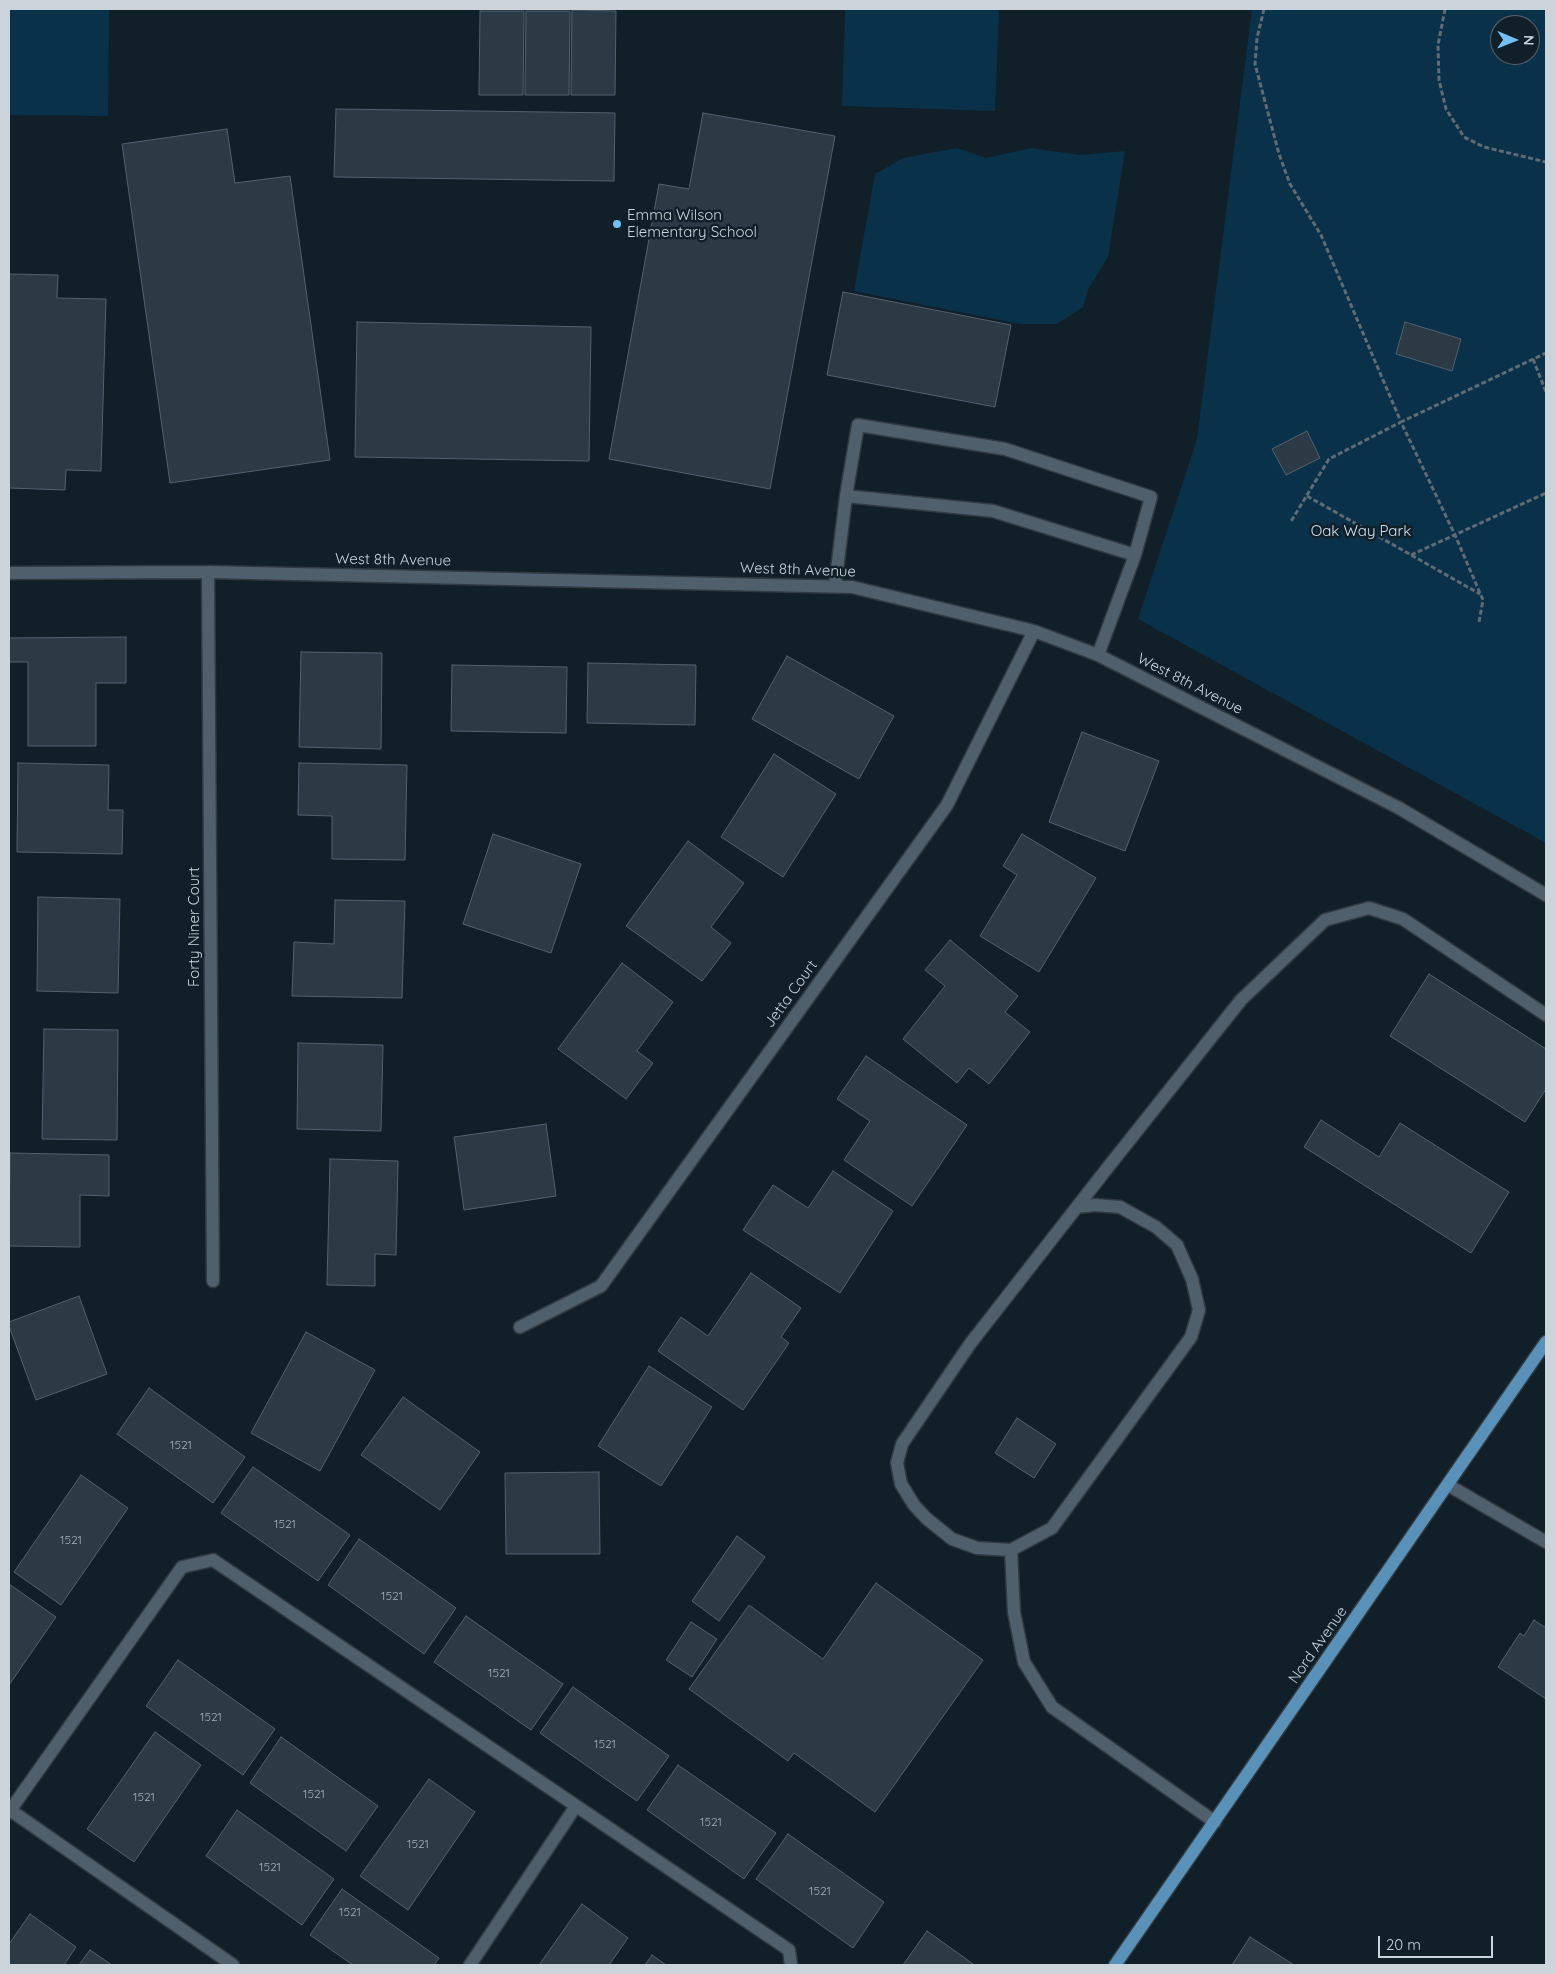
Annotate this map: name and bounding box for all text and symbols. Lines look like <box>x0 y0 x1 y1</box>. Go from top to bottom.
north arrow <box>1490 15 1540 65</box>
text: N <box>1520 35 1538 46</box>
place label: Emma Wilson Elementary School <box>627 206 757 241</box>
marker: Emma Wilson Elementary School <box>611 218 623 230</box>
park label: Oak Way Park <box>1311 522 1411 540</box>
street label: West 8th Avenue <box>335 550 451 570</box>
street label: West 8th Avenue <box>740 559 856 581</box>
street label: West 8th Avenue <box>1134 650 1246 718</box>
street label: Forty Niner Court <box>185 867 203 987</box>
street label: Jetta Court <box>761 957 821 1031</box>
house number: 1521 <box>170 1438 192 1452</box>
house number: 1521 <box>274 1517 296 1531</box>
house number: 1521 <box>60 1533 82 1547</box>
house number: 1521 <box>381 1589 403 1603</box>
street label: Nord Avenue <box>1285 1603 1351 1687</box>
house number: 1521 <box>488 1666 510 1680</box>
house number: 1521 <box>200 1710 222 1724</box>
house number: 1521 <box>594 1737 616 1751</box>
house number: 1521 <box>303 1787 325 1801</box>
house number: 1521 <box>133 1790 155 1804</box>
house number: 1521 <box>700 1815 722 1829</box>
house number: 1521 <box>407 1837 429 1851</box>
house number: 1521 <box>259 1860 281 1874</box>
house number: 1521 <box>809 1884 831 1898</box>
house number: 1521 <box>339 1905 361 1919</box>
scale bar <box>1380 1926 1495 1958</box>
text: 20 m <box>1386 1935 1421 1954</box>

